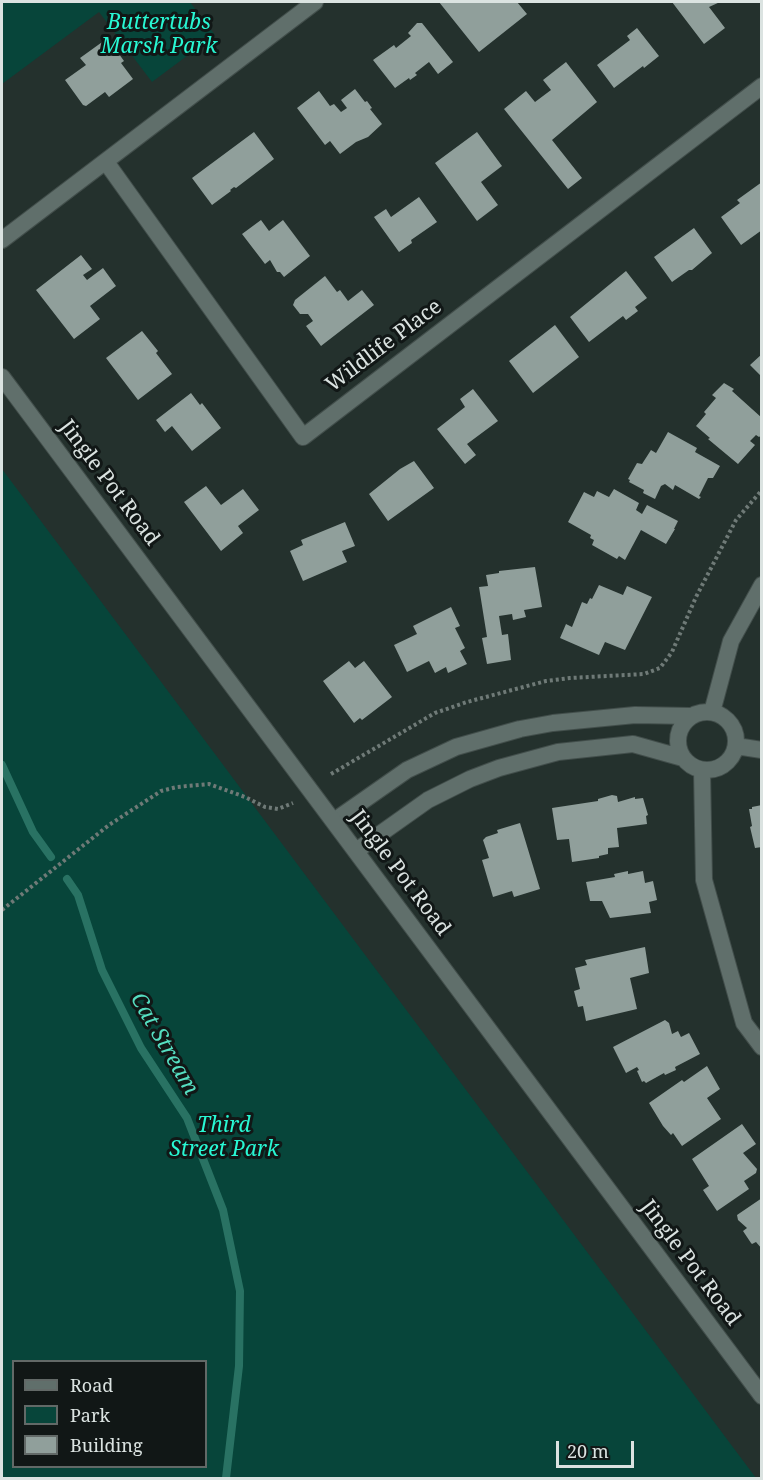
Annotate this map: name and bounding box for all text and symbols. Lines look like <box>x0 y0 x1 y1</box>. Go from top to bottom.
park label: Buttertubs Marsh Park <box>101 10 217 60</box>
street label: Wildlife Place <box>321 294 447 398</box>
street label: Jingle Pot Road <box>54 415 164 551</box>
street label: Jingle Pot Road <box>345 805 455 941</box>
water label: Cat Stream <box>124 988 204 1100</box>
park label: Third Street Park <box>169 1113 279 1163</box>
street label: Jingle Pot Road <box>635 1195 745 1331</box>
legend <box>12 1360 207 1468</box>
text: Road <box>70 1373 113 1397</box>
text: Park <box>70 1403 110 1427</box>
scale bar <box>559 1429 637 1467</box>
text: Building <box>70 1433 143 1457</box>
text: 20 m <box>567 1439 609 1463</box>

